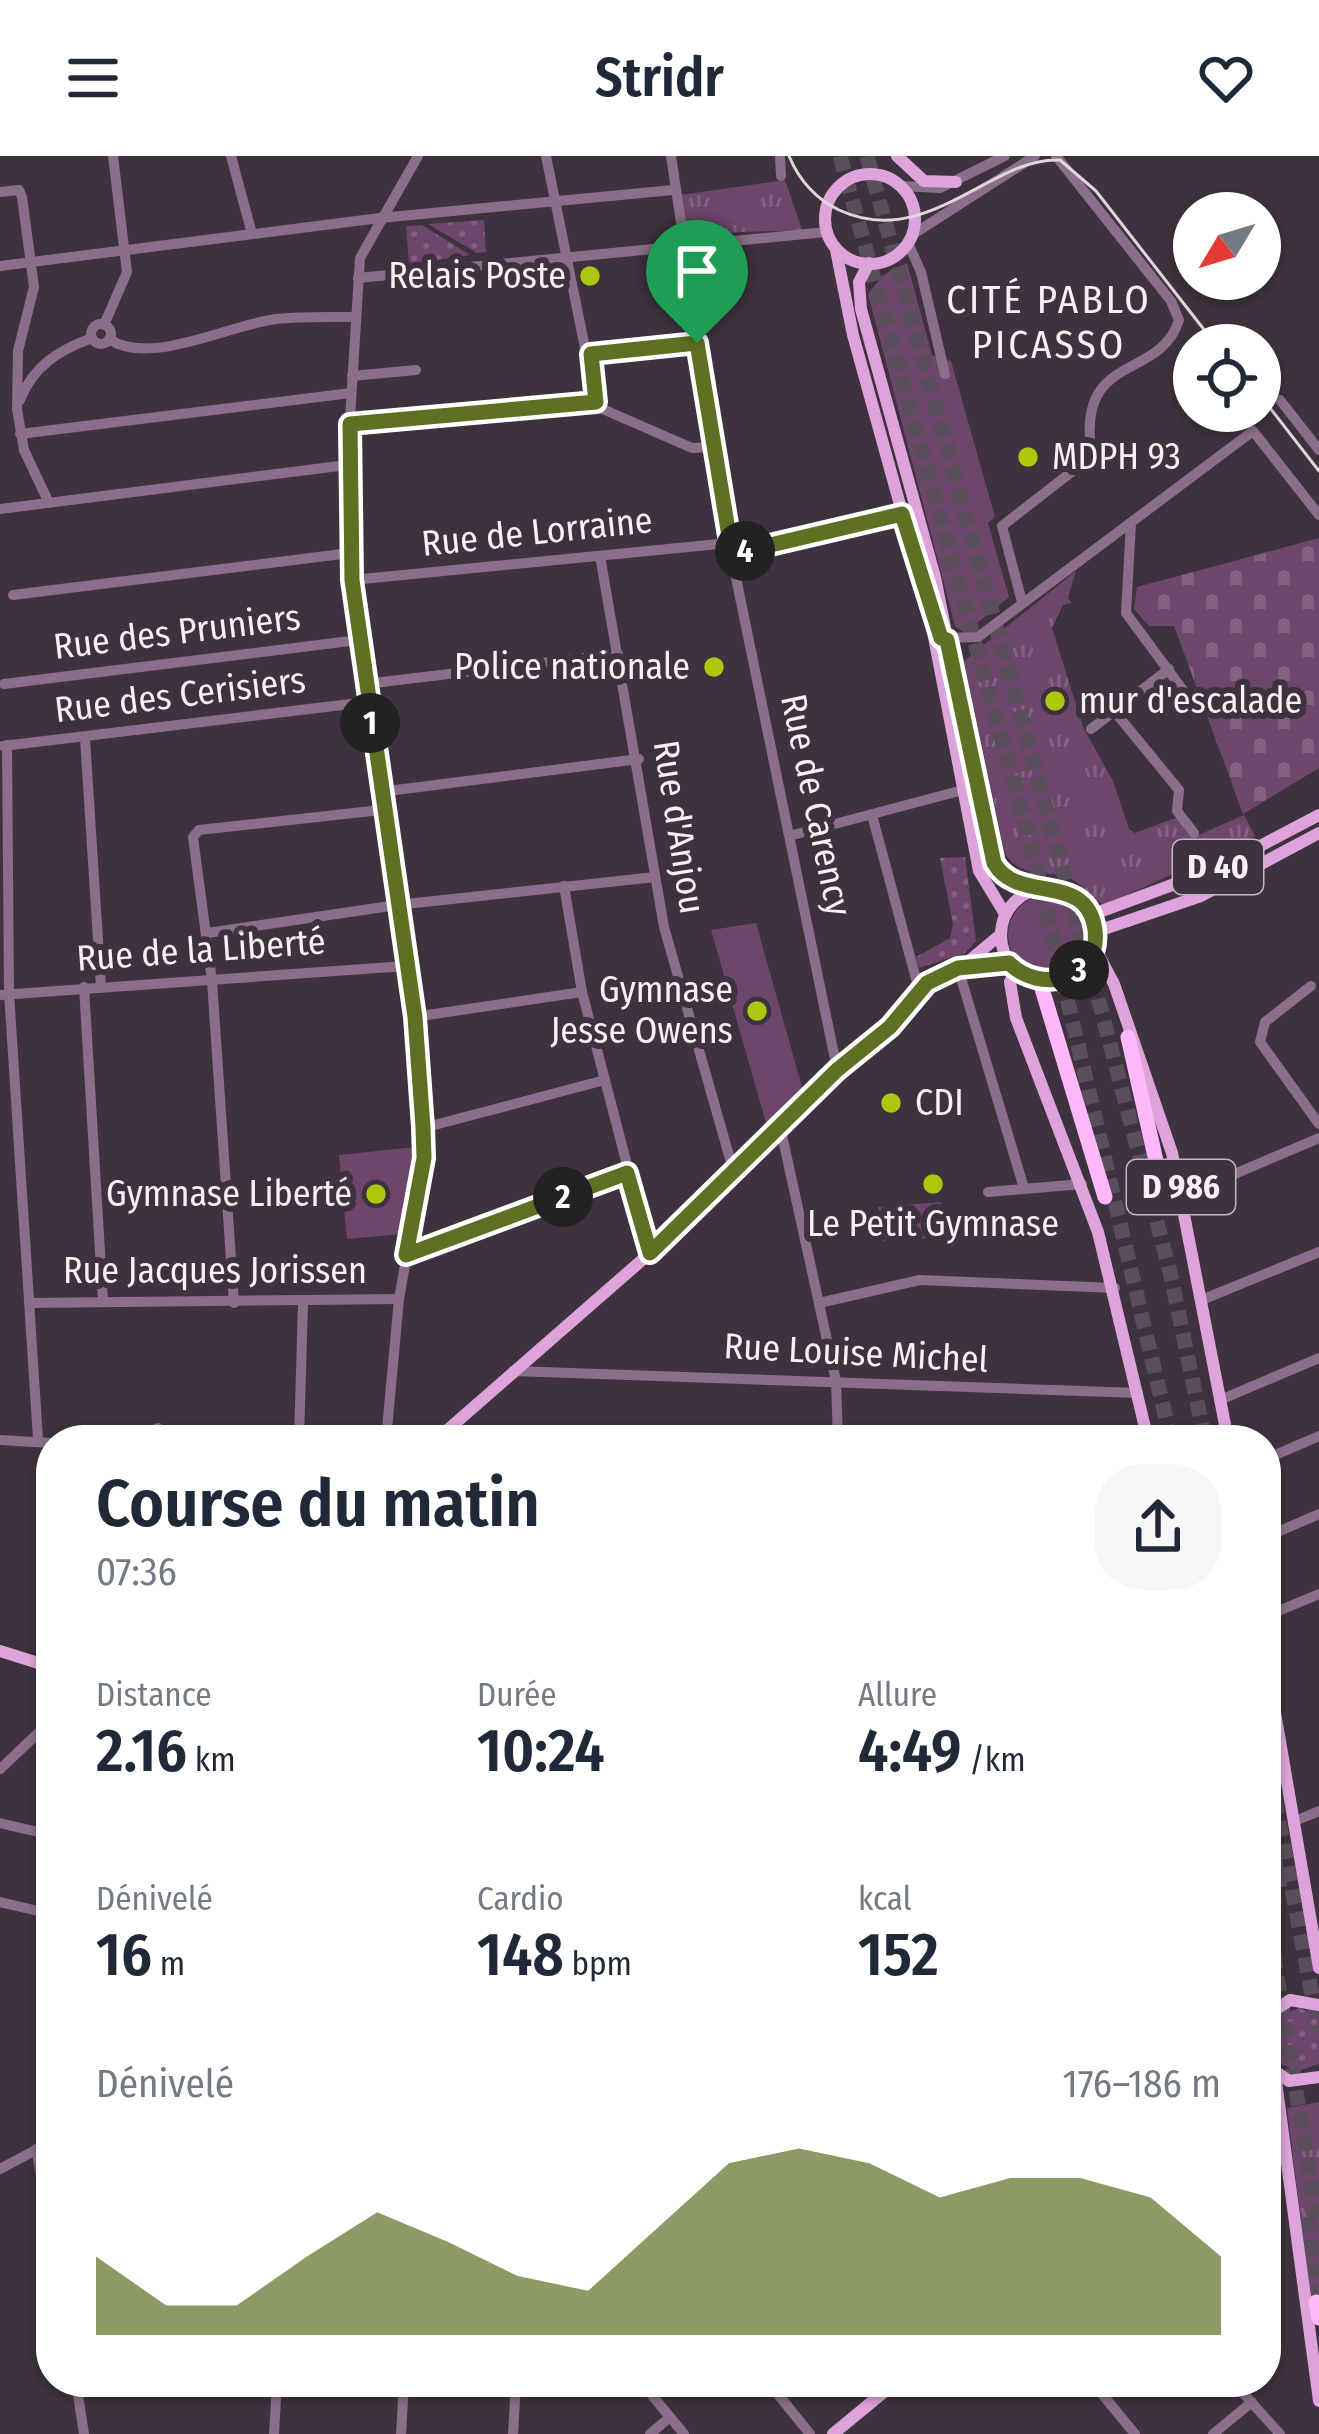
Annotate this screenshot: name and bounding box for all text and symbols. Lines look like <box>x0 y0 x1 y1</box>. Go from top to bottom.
icon: menu <box>60 45 126 111</box>
icon: heart <box>1193 45 1259 111</box>
text: Stridr <box>595 46 724 110</box>
north arrow <box>1173 192 1281 300</box>
map controls <box>1173 192 1281 432</box>
pin <box>646 220 748 343</box>
icon: arrive <box>664 238 730 304</box>
place label: Relais Poste <box>388 254 566 298</box>
marker: Relais Poste <box>577 263 603 289</box>
district label: CITÉ PABLO PICASSO <box>946 277 1152 368</box>
button: locate <box>1173 324 1281 432</box>
place label: MDPH 93 <box>1052 435 1181 479</box>
marker: MDPH 93 <box>1015 444 1041 470</box>
street label: Rue de Lorraine <box>419 498 655 566</box>
pin: 4 <box>715 521 775 581</box>
text: 4 <box>737 531 753 571</box>
street label: Rue des Pruniers <box>51 595 303 669</box>
place label: Police nationale <box>454 645 690 689</box>
marker: Police nationale <box>701 654 727 680</box>
street label: Rue des Cerisiers <box>52 658 308 732</box>
place label: mur d'escalade <box>1079 679 1302 723</box>
marker: mur d'escalade <box>1042 688 1068 714</box>
street label: Rue de Carency <box>771 690 861 920</box>
pin: 1 <box>340 693 400 753</box>
text: 1 <box>363 703 377 743</box>
street label: Rue d'Anjou <box>644 737 714 917</box>
road number: D 40 <box>1173 840 1263 894</box>
street label: Rue de la Liberté <box>75 919 327 981</box>
pin: 3 <box>1049 940 1109 1000</box>
text: 3 <box>1071 950 1087 990</box>
place label: Gymnase Jesse Owens <box>550 968 733 1053</box>
marker: Gymnase Jesse Owens <box>744 998 770 1024</box>
place label: CDI <box>915 1081 964 1125</box>
marker: CDI <box>878 1090 904 1116</box>
road number: D 986 <box>1127 1160 1235 1214</box>
pin: 2 <box>533 1167 593 1227</box>
marker: Le Petit Gymnase <box>920 1171 946 1197</box>
place label: Gymnase Liberté <box>106 1172 352 1216</box>
text: 2 <box>555 1177 571 1217</box>
marker: Gymnase Liberté <box>363 1181 389 1207</box>
place label: Le Petit Gymnase <box>807 1202 1059 1246</box>
street label: Rue Jacques Jorissen <box>63 1249 367 1293</box>
street label: Rue Louise Michel <box>723 1324 989 1382</box>
text: Course du matin <box>96 1464 540 1543</box>
button: share <box>1095 1464 1221 1590</box>
text: 07:36 <box>96 1549 177 1595</box>
text: Distance <box>96 1675 212 1715</box>
text: Durée <box>477 1675 557 1715</box>
text: Allure <box>858 1675 937 1715</box>
text: 2.16 <box>96 1715 187 1787</box>
text: 10:24 <box>477 1715 605 1787</box>
text: 4:49 <box>858 1715 962 1787</box>
text: km <box>187 1740 236 1780</box>
text: /km <box>962 1740 1026 1780</box>
text: Dénivelé <box>96 1879 213 1919</box>
text: Cardio <box>477 1879 564 1919</box>
text: kcal <box>858 1879 911 1919</box>
text: 16 <box>96 1919 152 1991</box>
text: 148 <box>477 1919 564 1991</box>
text: 152 <box>858 1919 939 1991</box>
text: m <box>152 1944 185 1984</box>
text: bpm <box>564 1944 632 1984</box>
text: Dénivelé <box>96 2061 234 2107</box>
text: 176–186 m <box>1063 2061 1221 2107</box>

